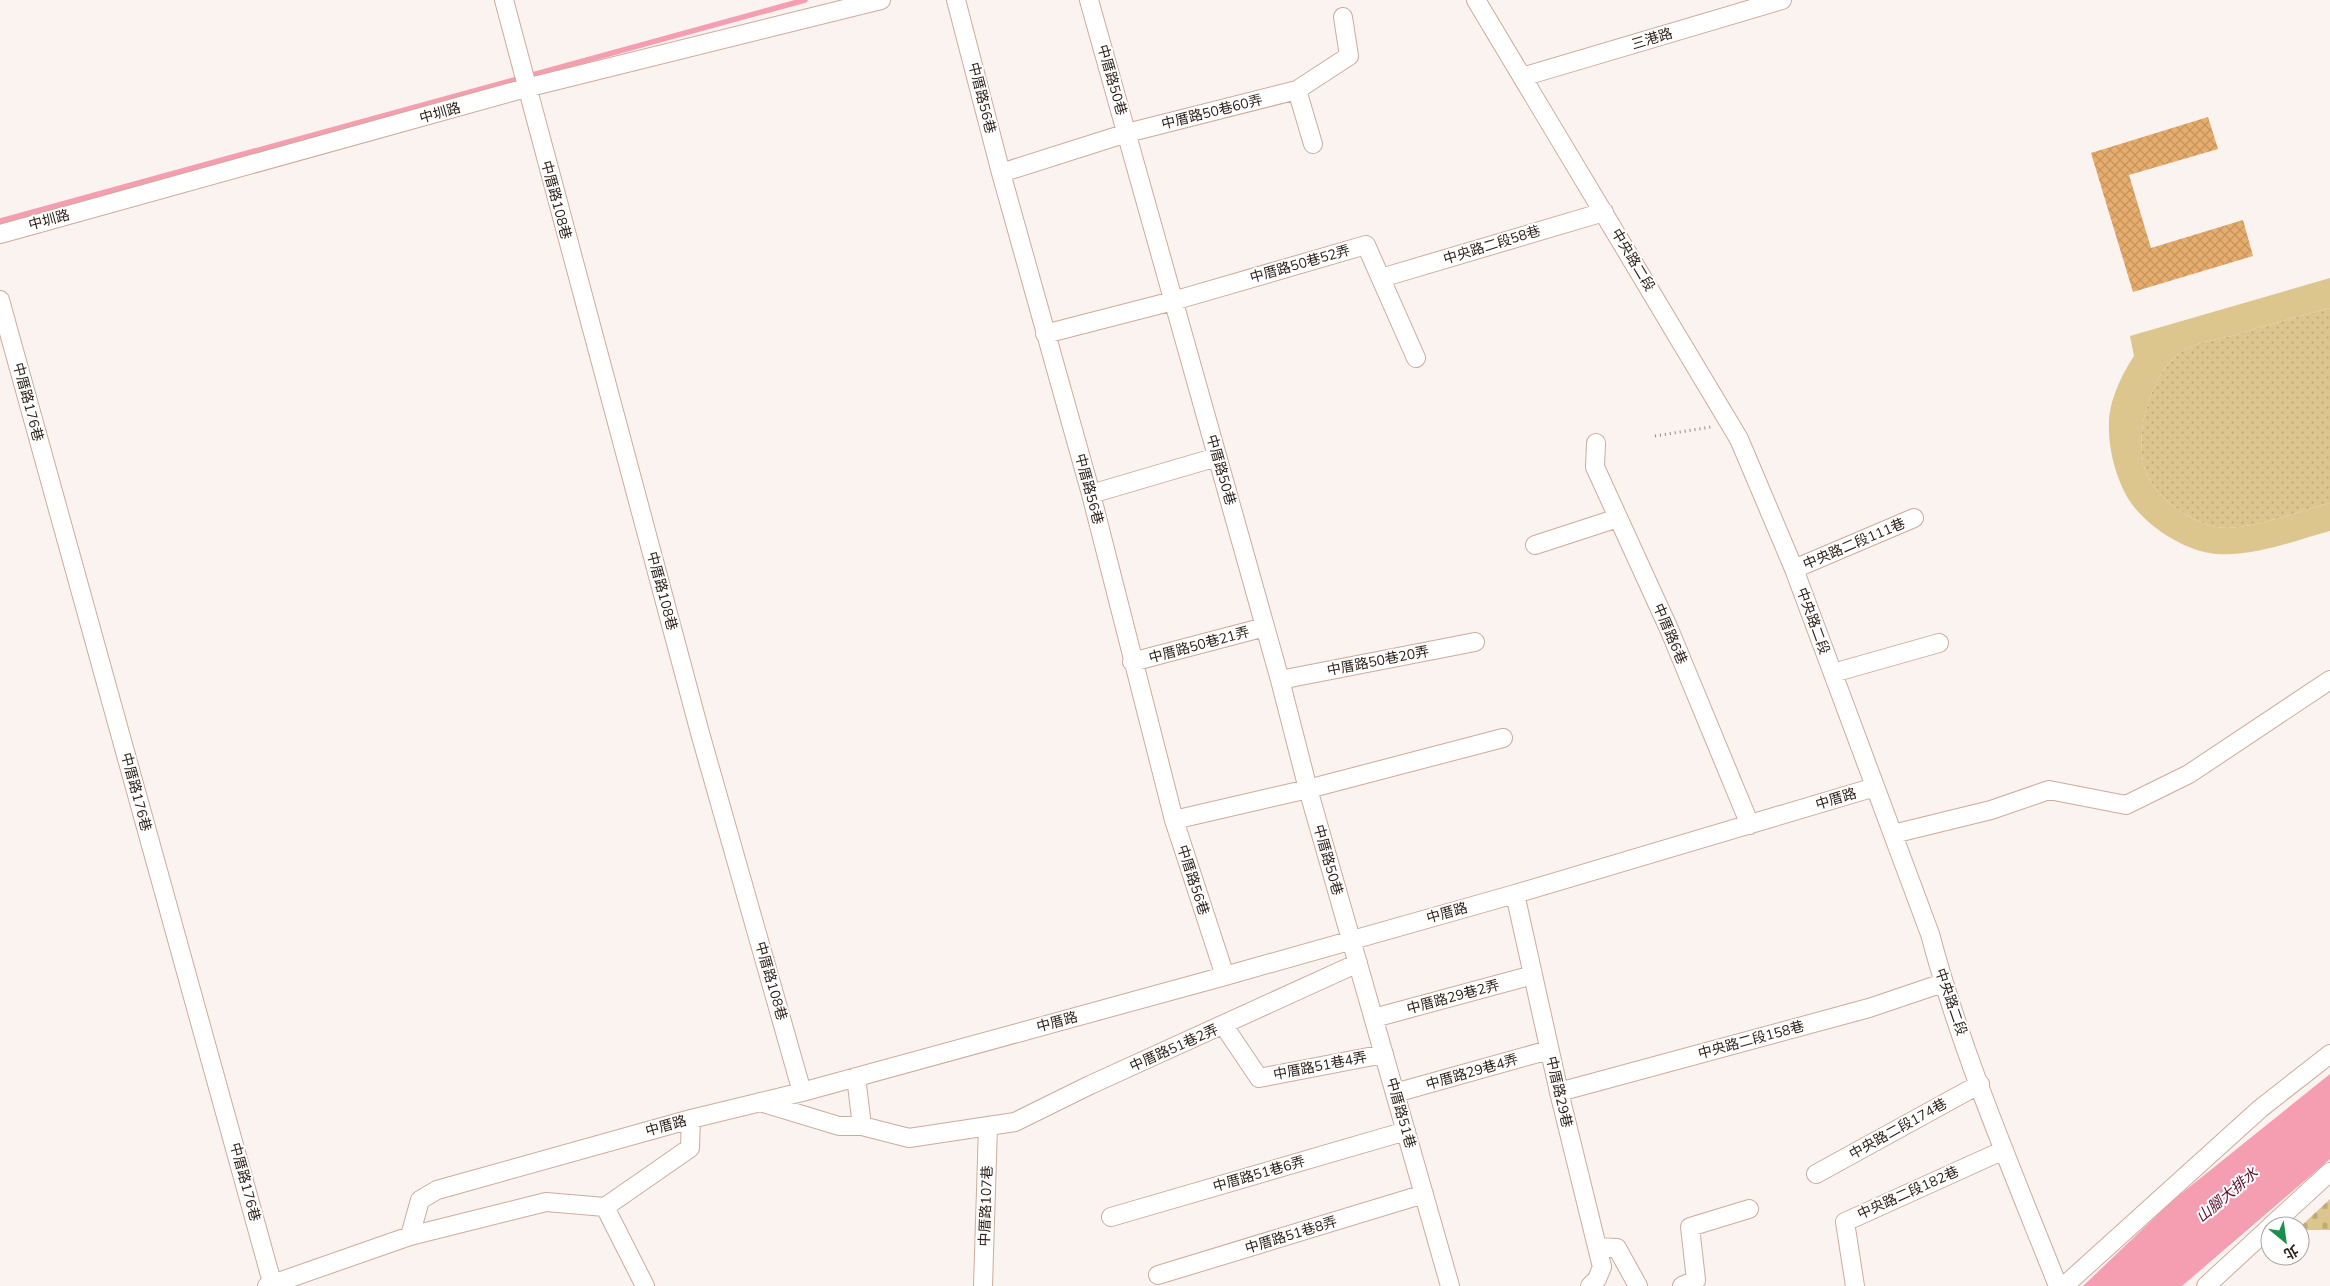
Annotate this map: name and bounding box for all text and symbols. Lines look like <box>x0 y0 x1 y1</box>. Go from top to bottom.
street label: 三港路 <box>1629 24 1675 54</box>
street label: 中厝路50巷 <box>1093 42 1131 118</box>
street label: 中厝路56巷 <box>964 60 1000 136</box>
street label: 中厝路50巷60弄 <box>1159 90 1265 134</box>
street label: 中圳路 <box>417 98 463 128</box>
street label: 中厝路108巷 <box>536 158 576 242</box>
street label: 中圳路 <box>26 205 72 235</box>
street label: 中央路二段58巷 <box>1441 221 1543 269</box>
street label: 中央路二段 <box>1607 225 1659 295</box>
street label: 中厝路50巷52弄 <box>1248 241 1352 287</box>
street label: 中厝路176巷 <box>8 360 48 444</box>
street label: 中厝路50巷 <box>1202 432 1240 508</box>
street label: 中厝路56巷 <box>1070 451 1108 527</box>
street label: 中央路二段111巷 <box>1800 514 1908 574</box>
street label: 中厝路108巷 <box>642 549 682 633</box>
street label: 中央路二段 <box>1792 585 1834 657</box>
street label: 中厝路6巷 <box>1649 601 1691 667</box>
street label: 中厝路50巷21弄 <box>1147 622 1251 668</box>
street label: 中厝路50巷20弄 <box>1325 642 1431 680</box>
street label: 中厝路176巷 <box>116 750 156 834</box>
street label: 中厝路 <box>1813 784 1859 814</box>
street label: 中厝路50巷 <box>1309 822 1347 898</box>
street label: 中厝路56巷 <box>1173 842 1213 918</box>
street label: 中厝路 <box>1424 898 1470 928</box>
street label: 中厝路108巷 <box>751 939 791 1023</box>
street label: 中央路二段 <box>1931 966 1971 1038</box>
street label: 中厝路29巷2弄 <box>1405 976 1501 1018</box>
street label: 中厝路 <box>1034 1007 1080 1037</box>
street label: 中央路二段158巷 <box>1696 1017 1806 1063</box>
street label: 中厝路51巷2弄 <box>1127 1020 1221 1076</box>
street label: 中厝路51巷4弄 <box>1271 1048 1369 1084</box>
street label: 中厝路29巷4弄 <box>1424 1050 1520 1094</box>
street label: 中厝路29巷 <box>1542 1054 1576 1130</box>
street label: 中厝路51巷 <box>1382 1075 1420 1151</box>
street label: 中央路二段174巷 <box>1846 1094 1950 1164</box>
street label: 中厝路 <box>643 1111 689 1141</box>
street label: 中厝路176巷 <box>225 1140 265 1224</box>
street label: 中厝路51巷6弄 <box>1211 1152 1307 1196</box>
street label: 中央路二段182巷 <box>1854 1162 1962 1224</box>
water label: 山腳大排水 <box>2192 1163 2263 1227</box>
street label: 中厝路107巷 <box>975 1165 997 1247</box>
street label: 中厝路51巷8弄 <box>1243 1212 1339 1258</box>
north arrow <box>2260 1216 2310 1266</box>
text: 北 <box>2280 1240 2302 1264</box>

